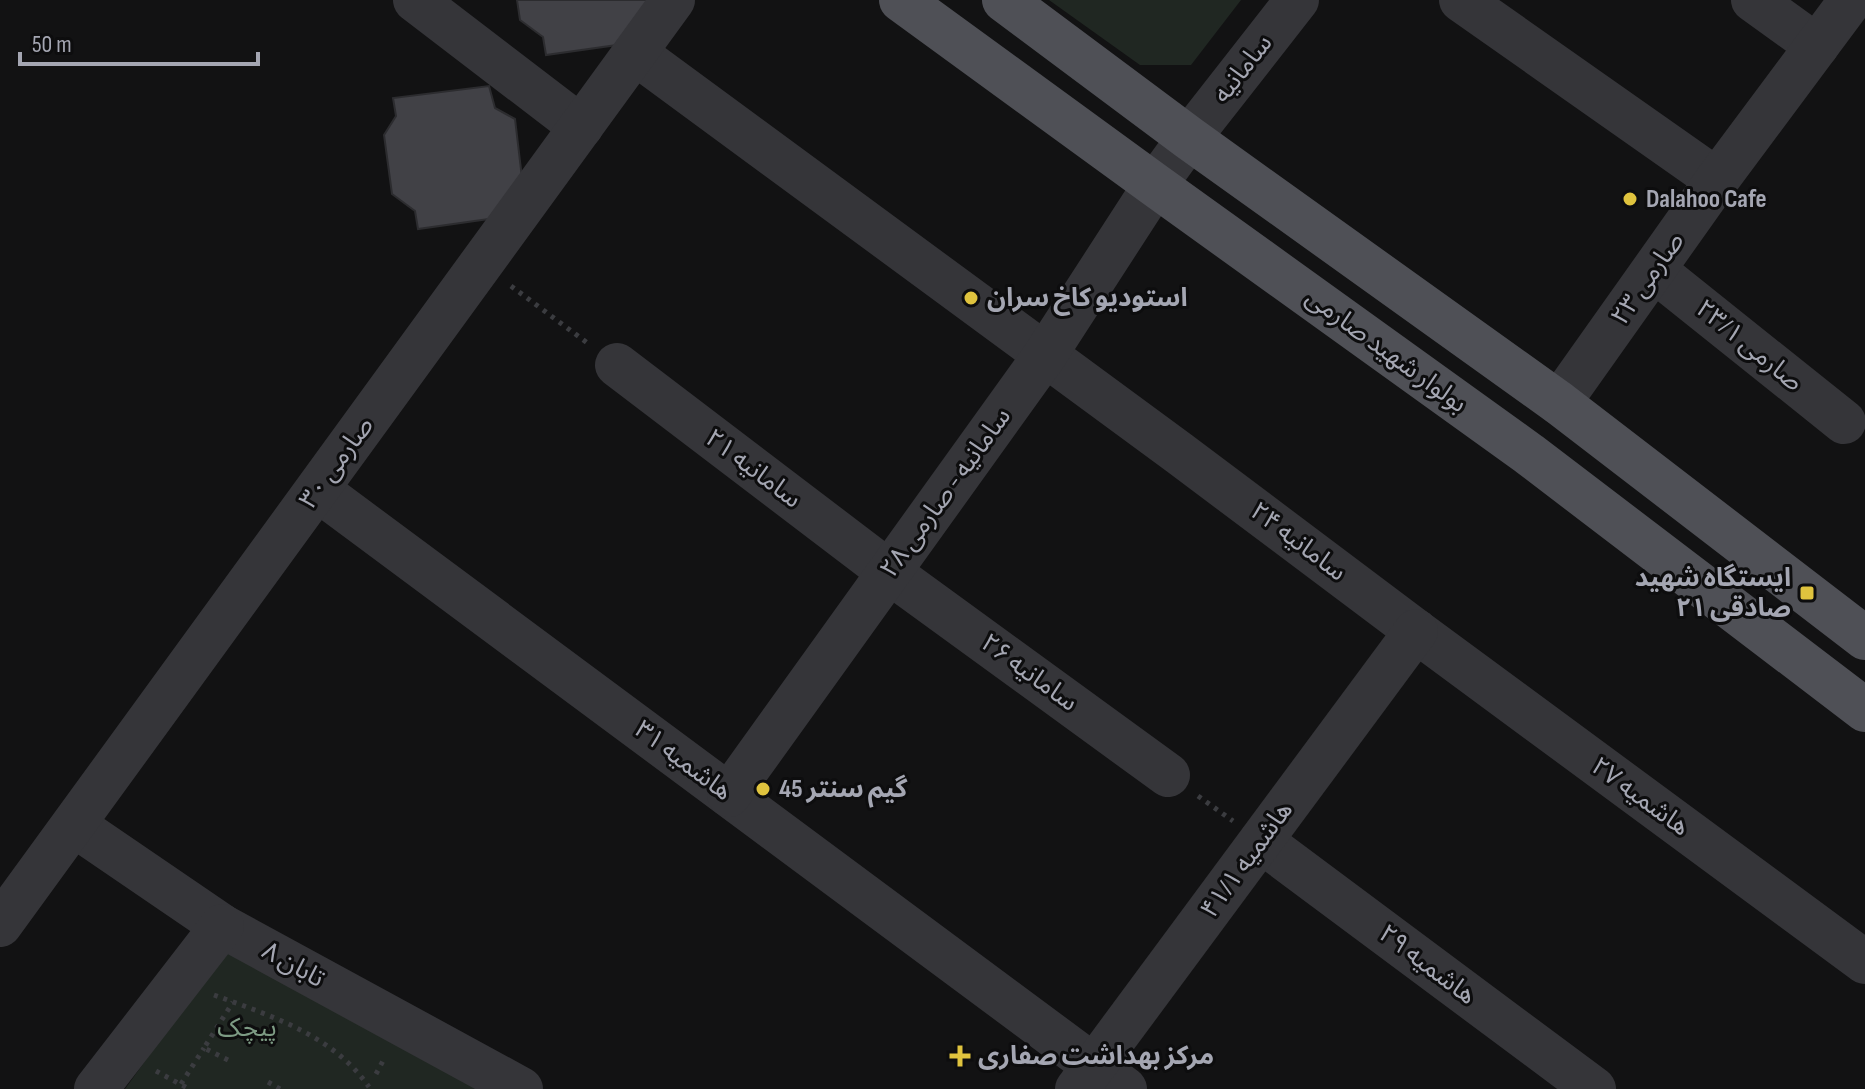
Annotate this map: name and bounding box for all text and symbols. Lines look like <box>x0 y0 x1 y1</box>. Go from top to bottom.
scale bar <box>20 16 258 66</box>
street label: سامانیه <box>1207 29 1279 109</box>
text: 50 m <box>32 30 72 59</box>
place label: Dalahoo Cafe <box>1646 184 1767 215</box>
marker: Dalahoo Cafe <box>1621 190 1639 208</box>
street label: صارمی ۲۳ <box>1605 227 1691 331</box>
street label: بولوار شهید صارمی <box>1299 282 1473 420</box>
place label: استودیو کاخ سران <box>987 283 1188 316</box>
marker: استودیو کاخ سران <box>962 289 980 307</box>
street label: صارمی ۲۳/۱ <box>1689 293 1809 399</box>
street label: سامانیه - صارمی ۲۸ <box>874 402 1018 584</box>
street label: صارمی ۳۰ <box>293 411 381 515</box>
street label: سامانیه ۲۱ <box>699 423 807 515</box>
street label: سامانیه ۲۴ <box>1244 496 1352 588</box>
place label: ایستگاه شهید صادقی ۲۱ <box>1635 563 1791 624</box>
marker: ایستگاه شهید صادقی ۲۱ <box>1798 584 1816 602</box>
street label: سامانیه ۲۶ <box>974 627 1084 719</box>
street label: هاشمیه ۳۱ <box>628 714 738 808</box>
street label: هاشمیه ۲۷ <box>1585 751 1695 843</box>
place label: گیم سنتر 45 <box>779 774 908 808</box>
marker: گیم سنتر 45 <box>754 780 772 798</box>
street label: هاشمیه ۴۱/۱ <box>1194 796 1300 924</box>
street label: هاشمیه ۲۹ <box>1372 918 1482 1012</box>
street label: تابان ۸ <box>256 935 330 995</box>
park label: پیچک <box>217 1013 277 1044</box>
place label: مرکز بهداشت صفاری <box>978 1041 1214 1072</box>
marker: مرکز بهداشت صفاری <box>949 1045 971 1067</box>

